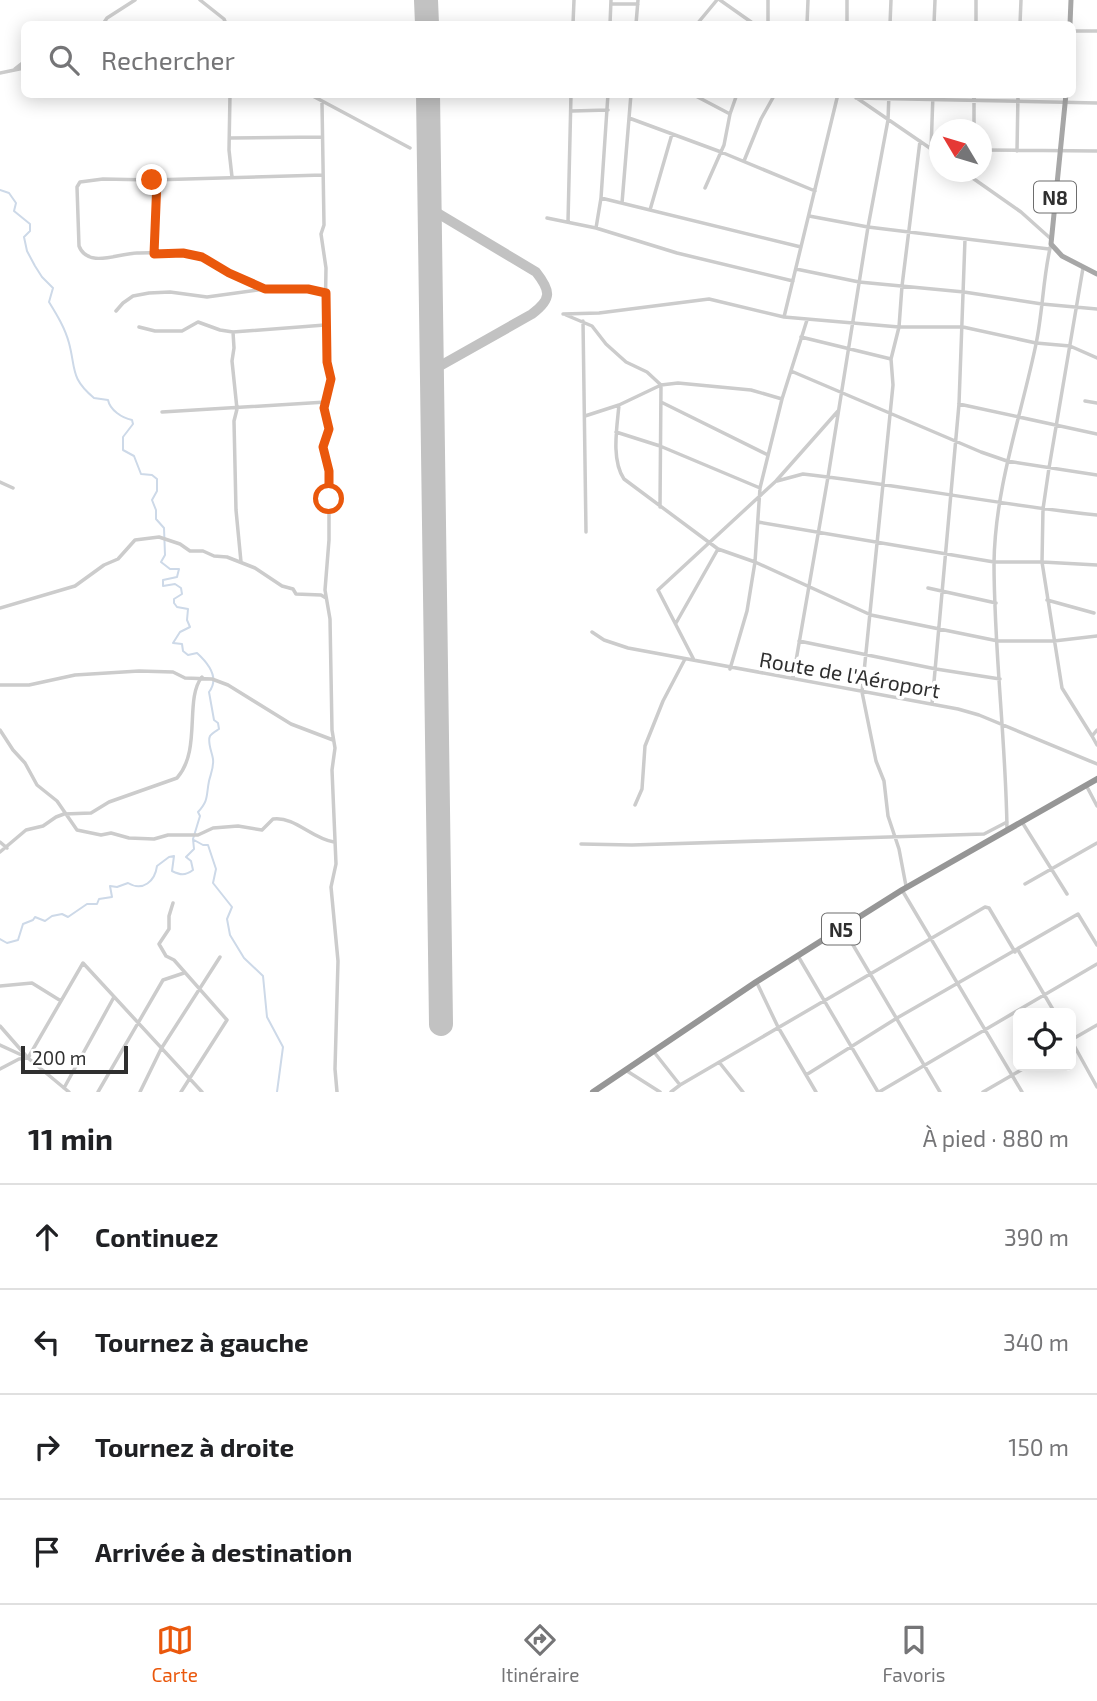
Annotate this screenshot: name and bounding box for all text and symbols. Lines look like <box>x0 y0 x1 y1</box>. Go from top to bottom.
search box <box>21 21 1076 98</box>
icon: search <box>45 41 83 79</box>
text: Rechercher <box>101 44 235 75</box>
north arrow <box>929 119 992 182</box>
route end <box>136 164 167 195</box>
road number: N8 <box>1034 182 1076 212</box>
route start <box>313 483 344 514</box>
street label: Route de l'Aéroport <box>758 646 942 702</box>
road number: N5 <box>822 914 860 945</box>
map controls <box>1013 1008 1076 1071</box>
button: locate <box>1013 1008 1076 1071</box>
scale bar <box>21 1043 128 1075</box>
text: 200 m <box>32 1046 86 1069</box>
text: 11 min <box>28 1120 113 1156</box>
text: À pied · 880 m <box>923 1124 1069 1152</box>
icon: ahead <box>28 1218 66 1256</box>
text: Continuez <box>95 1221 218 1252</box>
text: 390 m <box>1004 1223 1069 1251</box>
icon: left <box>28 1323 66 1361</box>
text: Tournez à gauche <box>95 1326 309 1357</box>
text: 340 m <box>1003 1328 1069 1356</box>
icon: right <box>28 1428 66 1466</box>
text: Tournez à droite <box>95 1431 294 1462</box>
text: 150 m <box>1008 1433 1069 1461</box>
icon: arrive <box>28 1533 66 1571</box>
text: Arrivée à destination <box>95 1536 352 1567</box>
tab: Carte <box>152 1621 198 1686</box>
tab: Itinéraire <box>501 1621 579 1686</box>
tab: Favoris <box>883 1621 945 1686</box>

